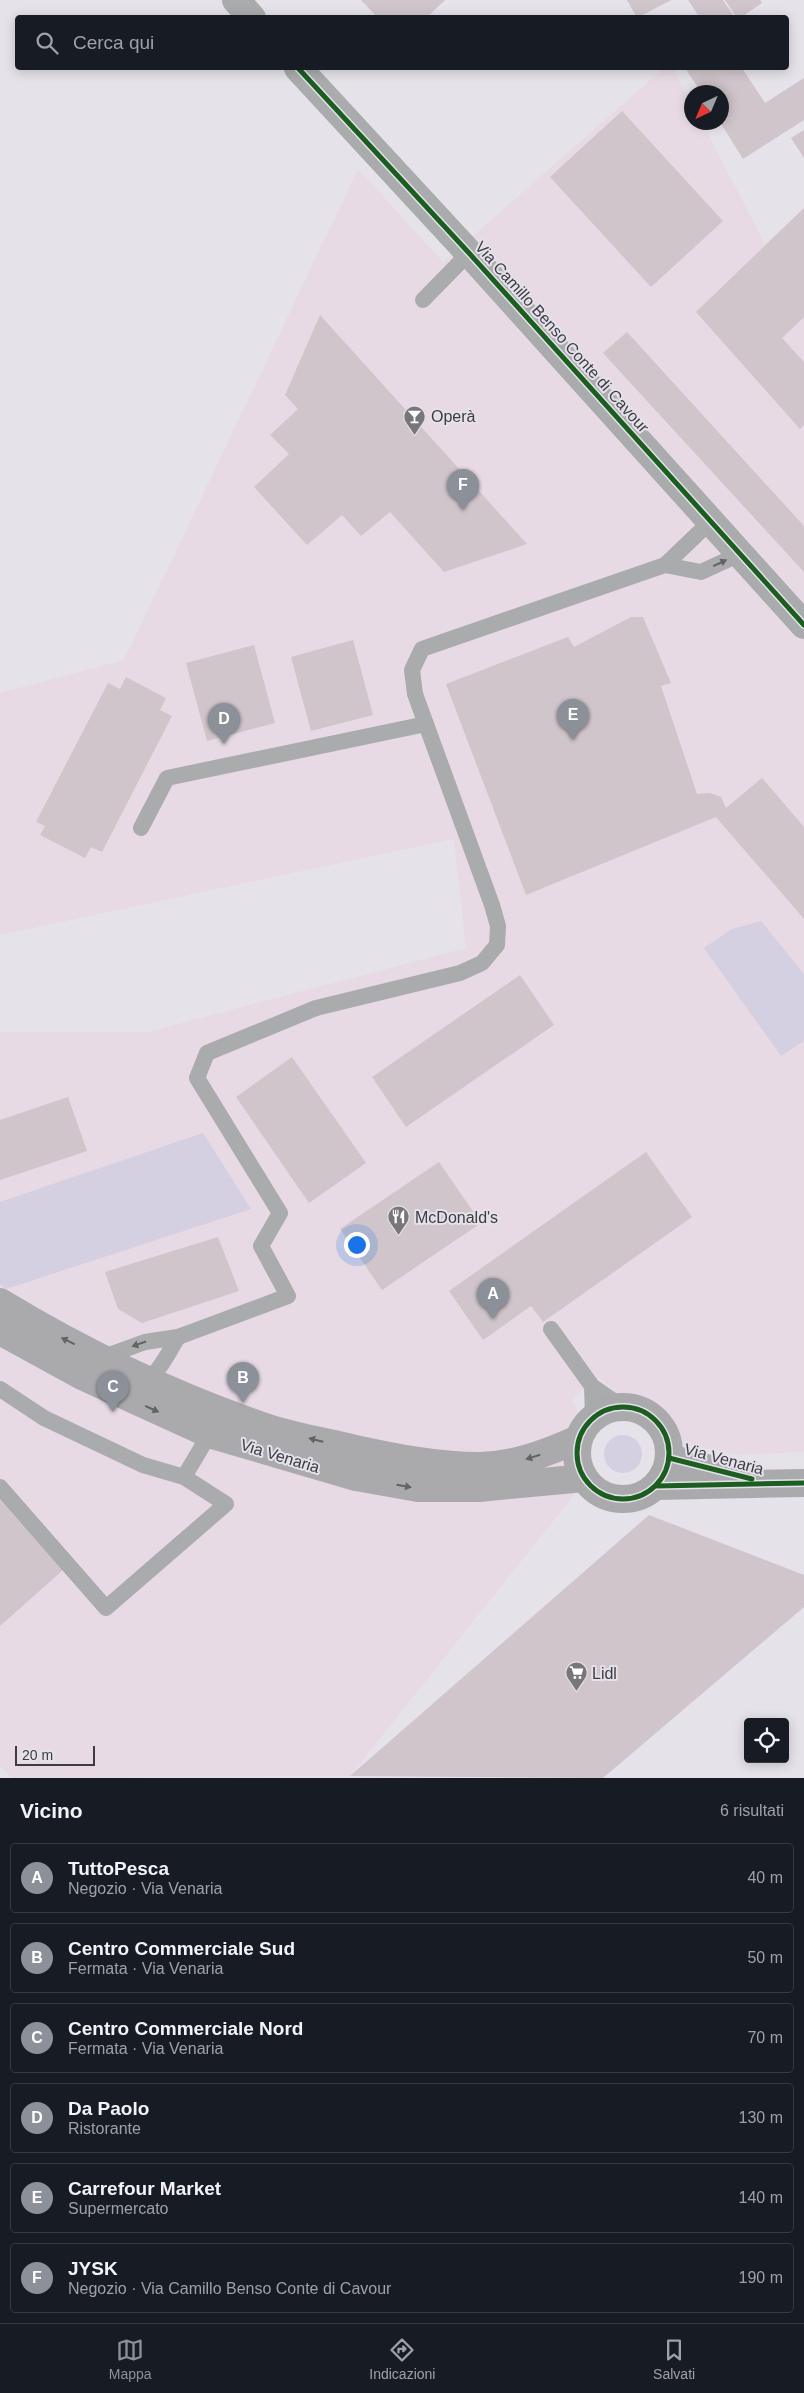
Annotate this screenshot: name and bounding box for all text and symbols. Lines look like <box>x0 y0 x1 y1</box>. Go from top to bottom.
search box <box>15 15 789 70</box>
icon: search <box>33 29 61 57</box>
text: Cerca qui <box>73 32 154 53</box>
north arrow <box>684 85 729 130</box>
street label: Via Camillo Benso Conte di Cavour <box>472 238 653 436</box>
bar icon: Operà <box>403 404 427 435</box>
place label: Operà <box>431 408 476 425</box>
pin: F <box>447 469 479 510</box>
one-way arrow <box>713 559 727 567</box>
pin: E <box>557 699 589 740</box>
pin: D <box>208 703 240 744</box>
restaurant icon: McDonald's <box>387 1205 411 1236</box>
place label: McDonald's <box>415 1209 498 1226</box>
your location <box>344 1232 370 1258</box>
pin: A <box>477 1278 509 1319</box>
one-way arrow <box>61 1337 75 1345</box>
one-way arrow <box>131 1340 146 1348</box>
pin: B <box>227 1362 259 1403</box>
pin: C <box>97 1371 129 1412</box>
one-way arrow <box>145 1406 159 1414</box>
one-way arrow <box>308 1435 323 1443</box>
street label: Via Venaria <box>239 1436 322 1476</box>
street label: Via Venaria <box>682 1440 766 1478</box>
one-way arrow <box>525 1453 540 1461</box>
one-way arrow <box>397 1482 412 1490</box>
supermarket icon: Lidl <box>564 1661 588 1692</box>
place label: Lidl <box>592 1665 617 1682</box>
map controls <box>744 1718 789 1763</box>
button: locate <box>744 1718 789 1763</box>
scale bar <box>15 1743 95 1766</box>
text: 20 m <box>22 1747 53 1763</box>
text: Vicino <box>20 1799 83 1822</box>
text: 6 risultati <box>720 1802 784 1819</box>
text: TuttoPesca <box>68 1858 169 1879</box>
text: A <box>31 1869 43 1886</box>
text: 40 m <box>747 1869 783 1886</box>
text: Negozio · Via Venaria <box>68 1880 222 1897</box>
text: Centro Commerciale Sud <box>68 1938 295 1959</box>
text: B <box>31 1949 43 1966</box>
text: 50 m <box>747 1949 783 1966</box>
text: Fermata · Via Venaria <box>68 1960 223 1977</box>
text: Centro Commerciale Nord <box>68 2018 303 2039</box>
text: C <box>31 2029 43 2046</box>
text: 70 m <box>747 2029 783 2046</box>
text: Fermata · Via Venaria <box>68 2040 223 2057</box>
text: Da Paolo <box>68 2098 149 2119</box>
text: D <box>31 2109 43 2126</box>
text: 130 m <box>739 2109 783 2126</box>
text: Ristorante <box>68 2120 141 2137</box>
text: Carrefour Market <box>68 2178 221 2199</box>
text: E <box>32 2189 42 2206</box>
text: 140 m <box>739 2189 783 2206</box>
text: Supermercato <box>68 2200 169 2217</box>
text: JYSK <box>68 2258 118 2279</box>
text: F <box>32 2269 42 2286</box>
text: 190 m <box>739 2269 783 2286</box>
text: Negozio · Via Camillo Benso Conte di Cavour <box>68 2280 391 2297</box>
tab: Mappa <box>109 2336 152 2382</box>
tab: Indicazioni <box>369 2336 435 2382</box>
tab: Salvati <box>653 2336 695 2382</box>

